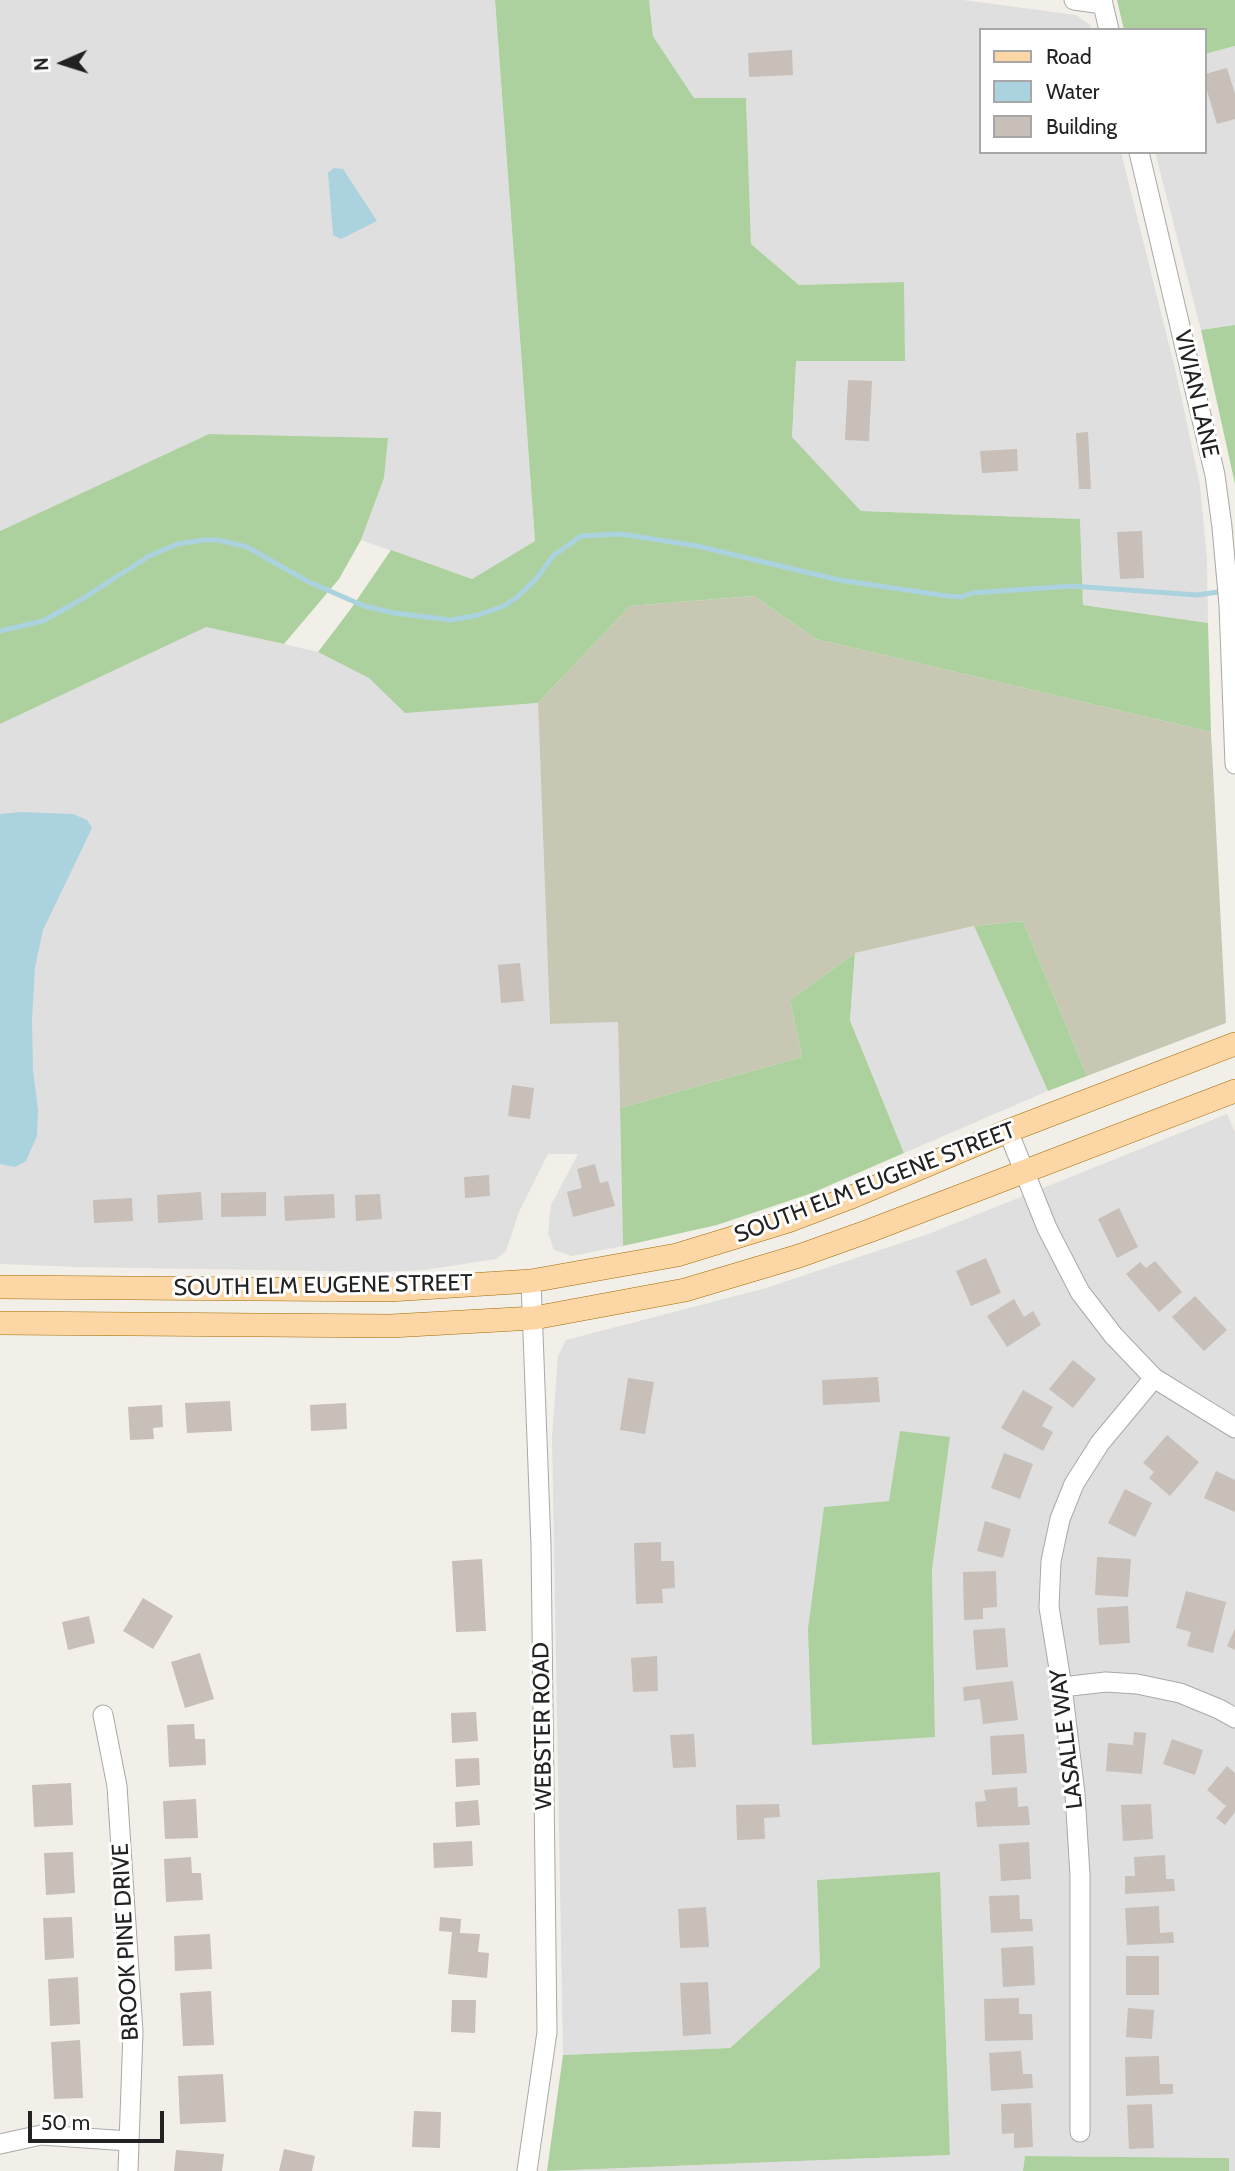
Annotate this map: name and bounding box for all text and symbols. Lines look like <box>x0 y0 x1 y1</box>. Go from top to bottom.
north arrow <box>28 28 98 98</box>
legend <box>979 28 1207 154</box>
text: Road <box>1046 44 1092 69</box>
text: N <box>30 57 53 71</box>
text: Water <box>1046 79 1099 104</box>
text: Building <box>1046 114 1117 139</box>
street label: VIVIAN LANE <box>1168 328 1224 460</box>
street label: SOUTH ELM EUGENE STREET <box>731 1117 1019 1249</box>
street label: SOUTH ELM EUGENE STREET <box>173 1270 473 1302</box>
street label: WEBSTER ROAD <box>528 1642 558 1810</box>
street label: LASALLE WAY <box>1045 1667 1089 1811</box>
street label: BROOK PINE DRIVE <box>107 1843 145 2041</box>
scale bar <box>32 2098 168 2142</box>
text: 50 m <box>41 2110 90 2135</box>

